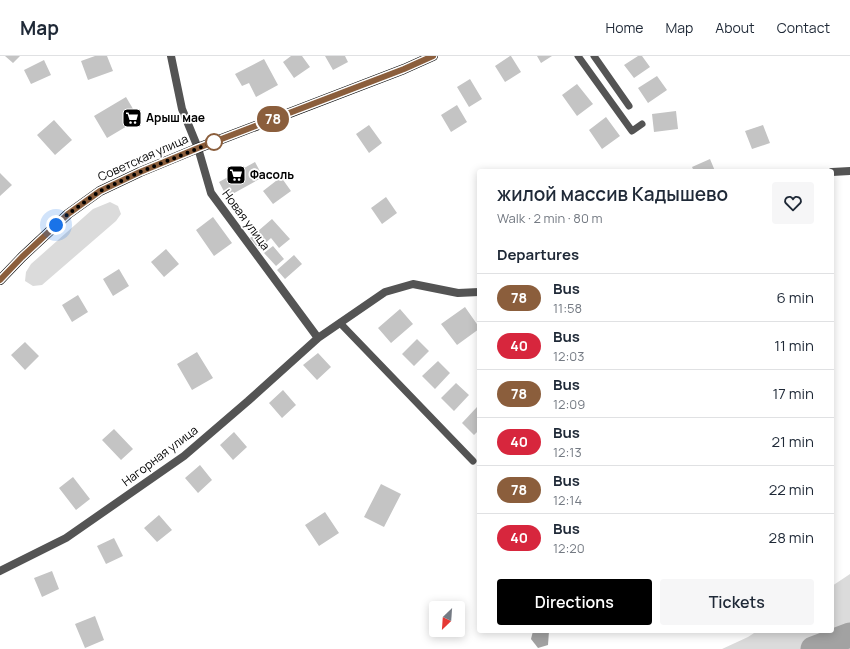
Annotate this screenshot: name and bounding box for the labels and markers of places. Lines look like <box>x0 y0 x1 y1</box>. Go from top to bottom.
supermarket icon: Арыш мае <box>121 107 143 129</box>
place label: Арыш мае <box>146 109 205 126</box>
unlabelled marker <box>205 133 223 151</box>
supermarket icon: Фасоль <box>225 164 247 186</box>
place label: Фасоль <box>250 166 294 183</box>

